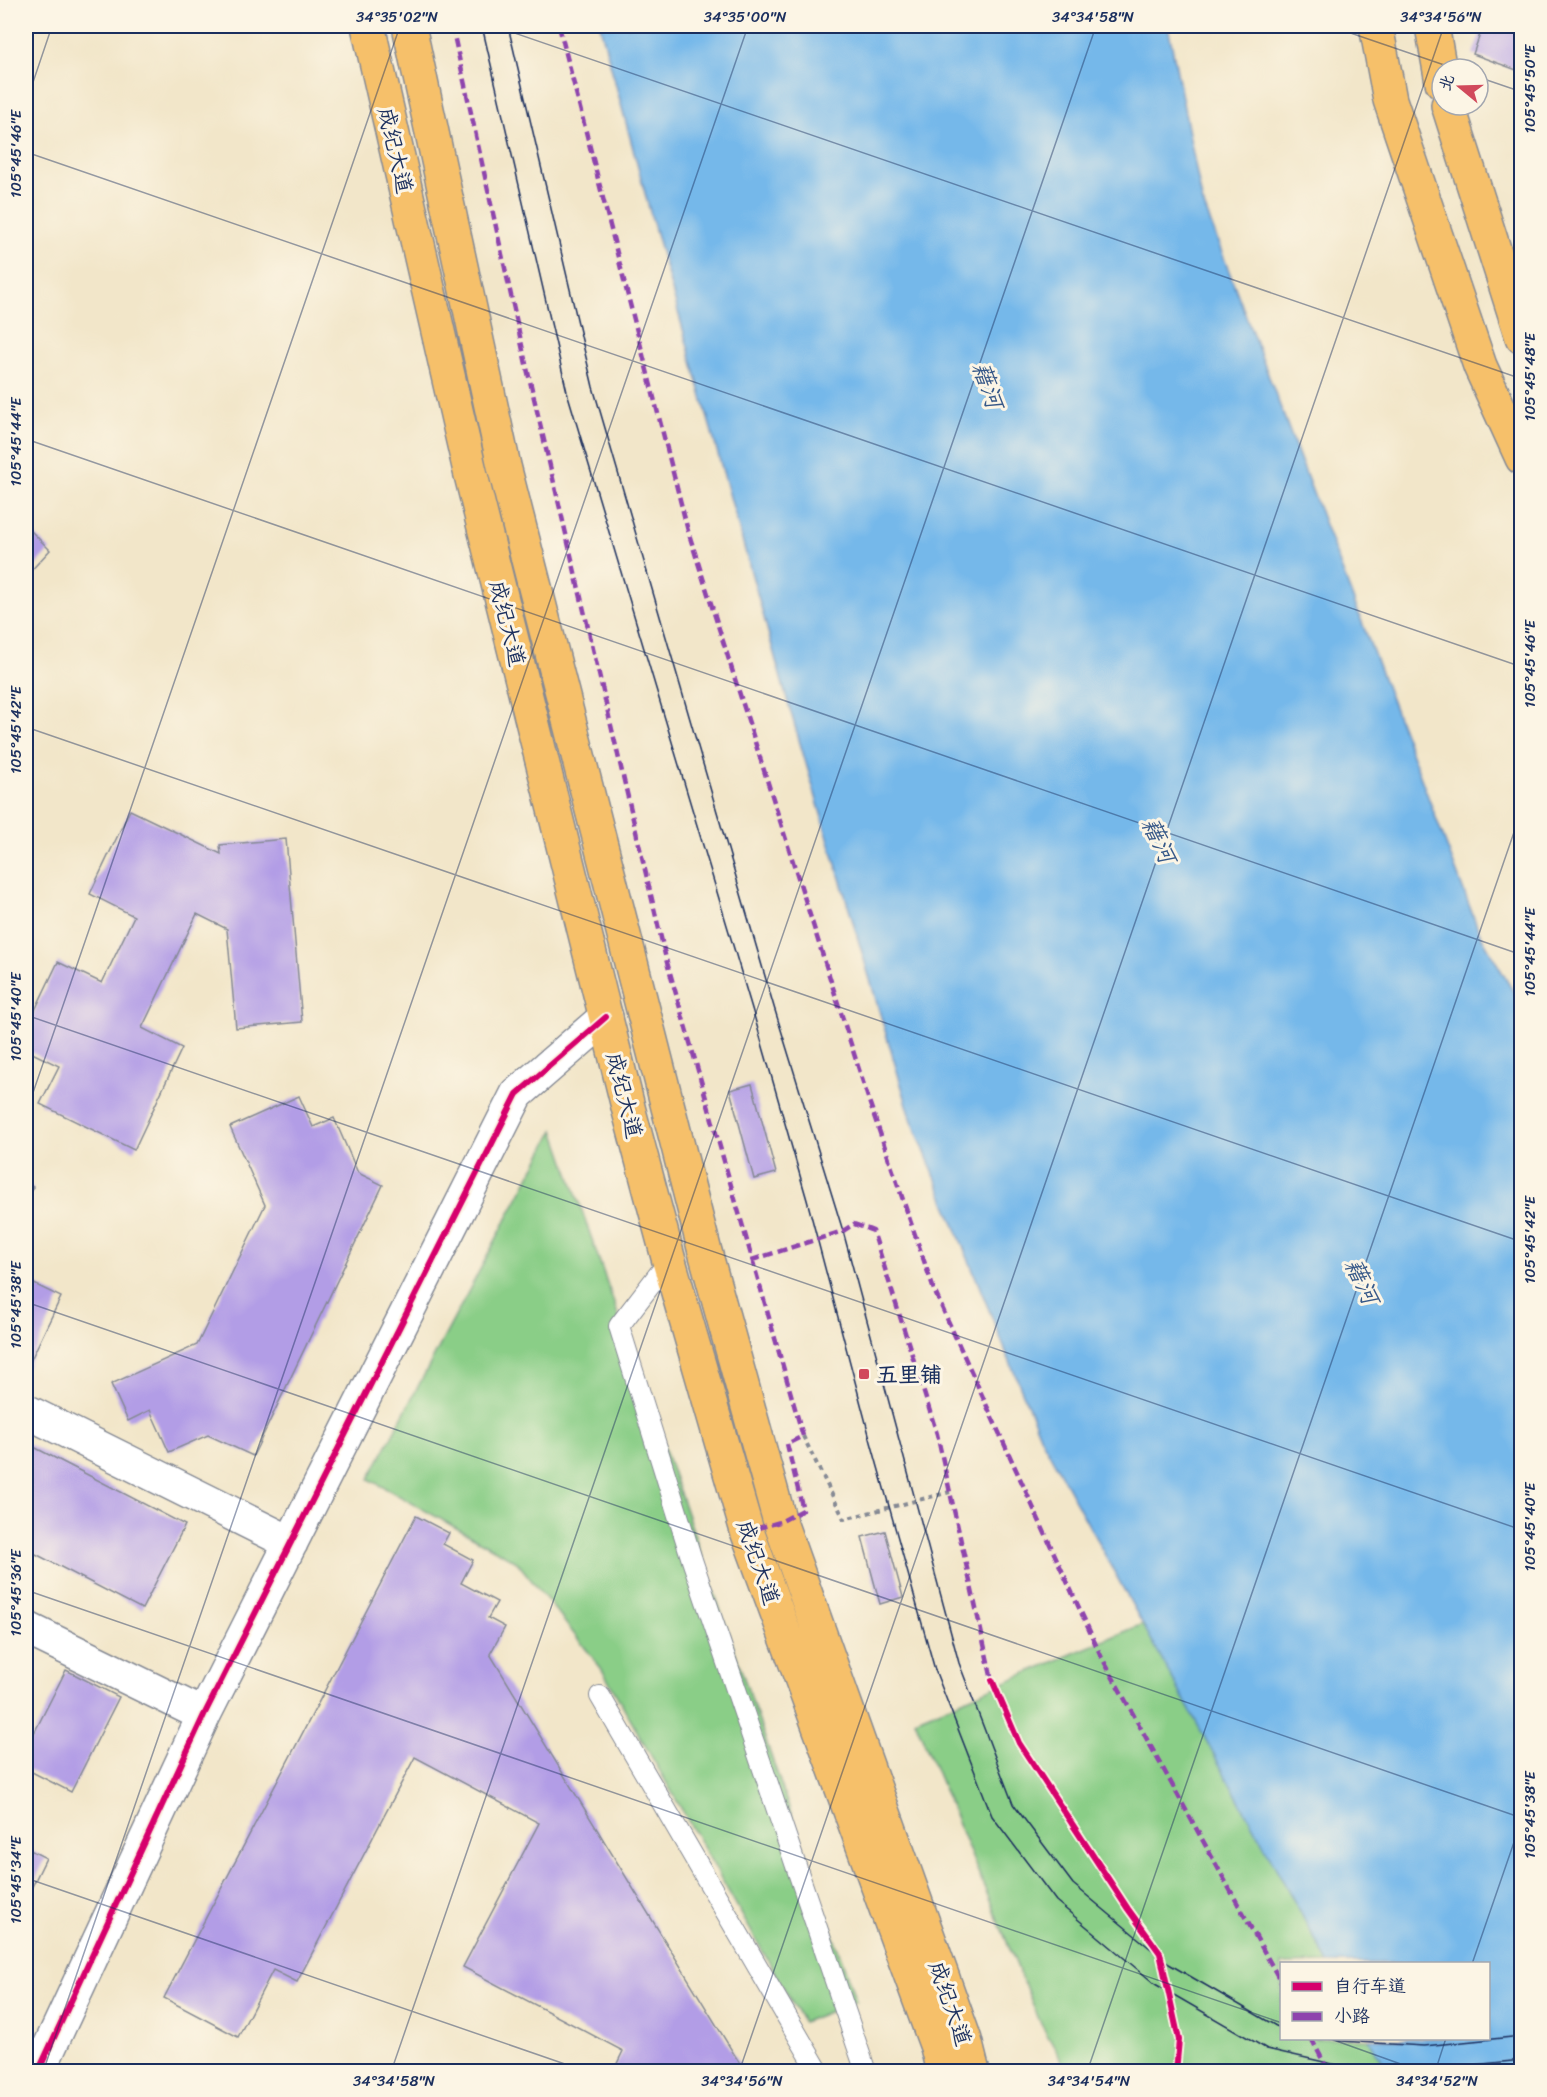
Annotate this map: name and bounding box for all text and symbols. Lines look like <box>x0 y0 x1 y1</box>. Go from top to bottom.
text: 34°35'02"N <box>356 4 438 30</box>
text: 34°35'00"N <box>704 4 787 30</box>
text: 34°34'58"N <box>1052 4 1135 30</box>
text: 34°34'56"N <box>1400 4 1482 30</box>
text: 105°45'50"E <box>1517 43 1543 133</box>
north arrow <box>1430 57 1490 117</box>
text: 北 <box>1430 70 1463 95</box>
street label: 成纪大道 <box>367 103 424 197</box>
text: 105°45'46"E <box>3 108 29 198</box>
text: 105°45'48"E <box>1517 331 1543 421</box>
water label: 藉河 <box>960 355 1017 418</box>
text: 105°45'44"E <box>3 396 29 486</box>
street label: 成纪大道 <box>478 576 537 671</box>
text: 105°45'46"E <box>1517 618 1543 708</box>
text: 105°45'42"E <box>3 684 29 774</box>
water label: 藉河 <box>1130 809 1190 874</box>
text: 105°45'44"E <box>1517 906 1543 996</box>
text: 105°45'40"E <box>3 971 29 1062</box>
street label: 成纪大道 <box>595 1048 654 1143</box>
text: 105°45'42"E <box>1517 1194 1543 1284</box>
water label: 藉河 <box>1333 1250 1393 1315</box>
text: 105°45'38"E <box>3 1260 29 1349</box>
place label: 五里铺 <box>876 1355 942 1394</box>
marker: 五里铺 <box>857 1367 871 1381</box>
text: 105°45'40"E <box>1517 1481 1543 1572</box>
street label: 成纪大道 <box>726 1514 791 1610</box>
text: 105°45'36"E <box>3 1548 29 1636</box>
text: 105°45'38"E <box>1517 1770 1543 1859</box>
text: 105°45'34"E <box>3 1834 29 1924</box>
street label: 成纪大道 <box>918 1955 983 2051</box>
legend <box>1280 1962 1490 2040</box>
text: 自行车道 <box>1334 1970 1406 2002</box>
text: 小路 <box>1334 2000 1370 2032</box>
text: 34°34'58"N <box>353 2068 436 2094</box>
text: 34°34'56"N <box>701 2068 783 2094</box>
text: 34°34'54"N <box>1048 2068 1131 2094</box>
text: 34°34'52"N <box>1396 2068 1478 2094</box>

